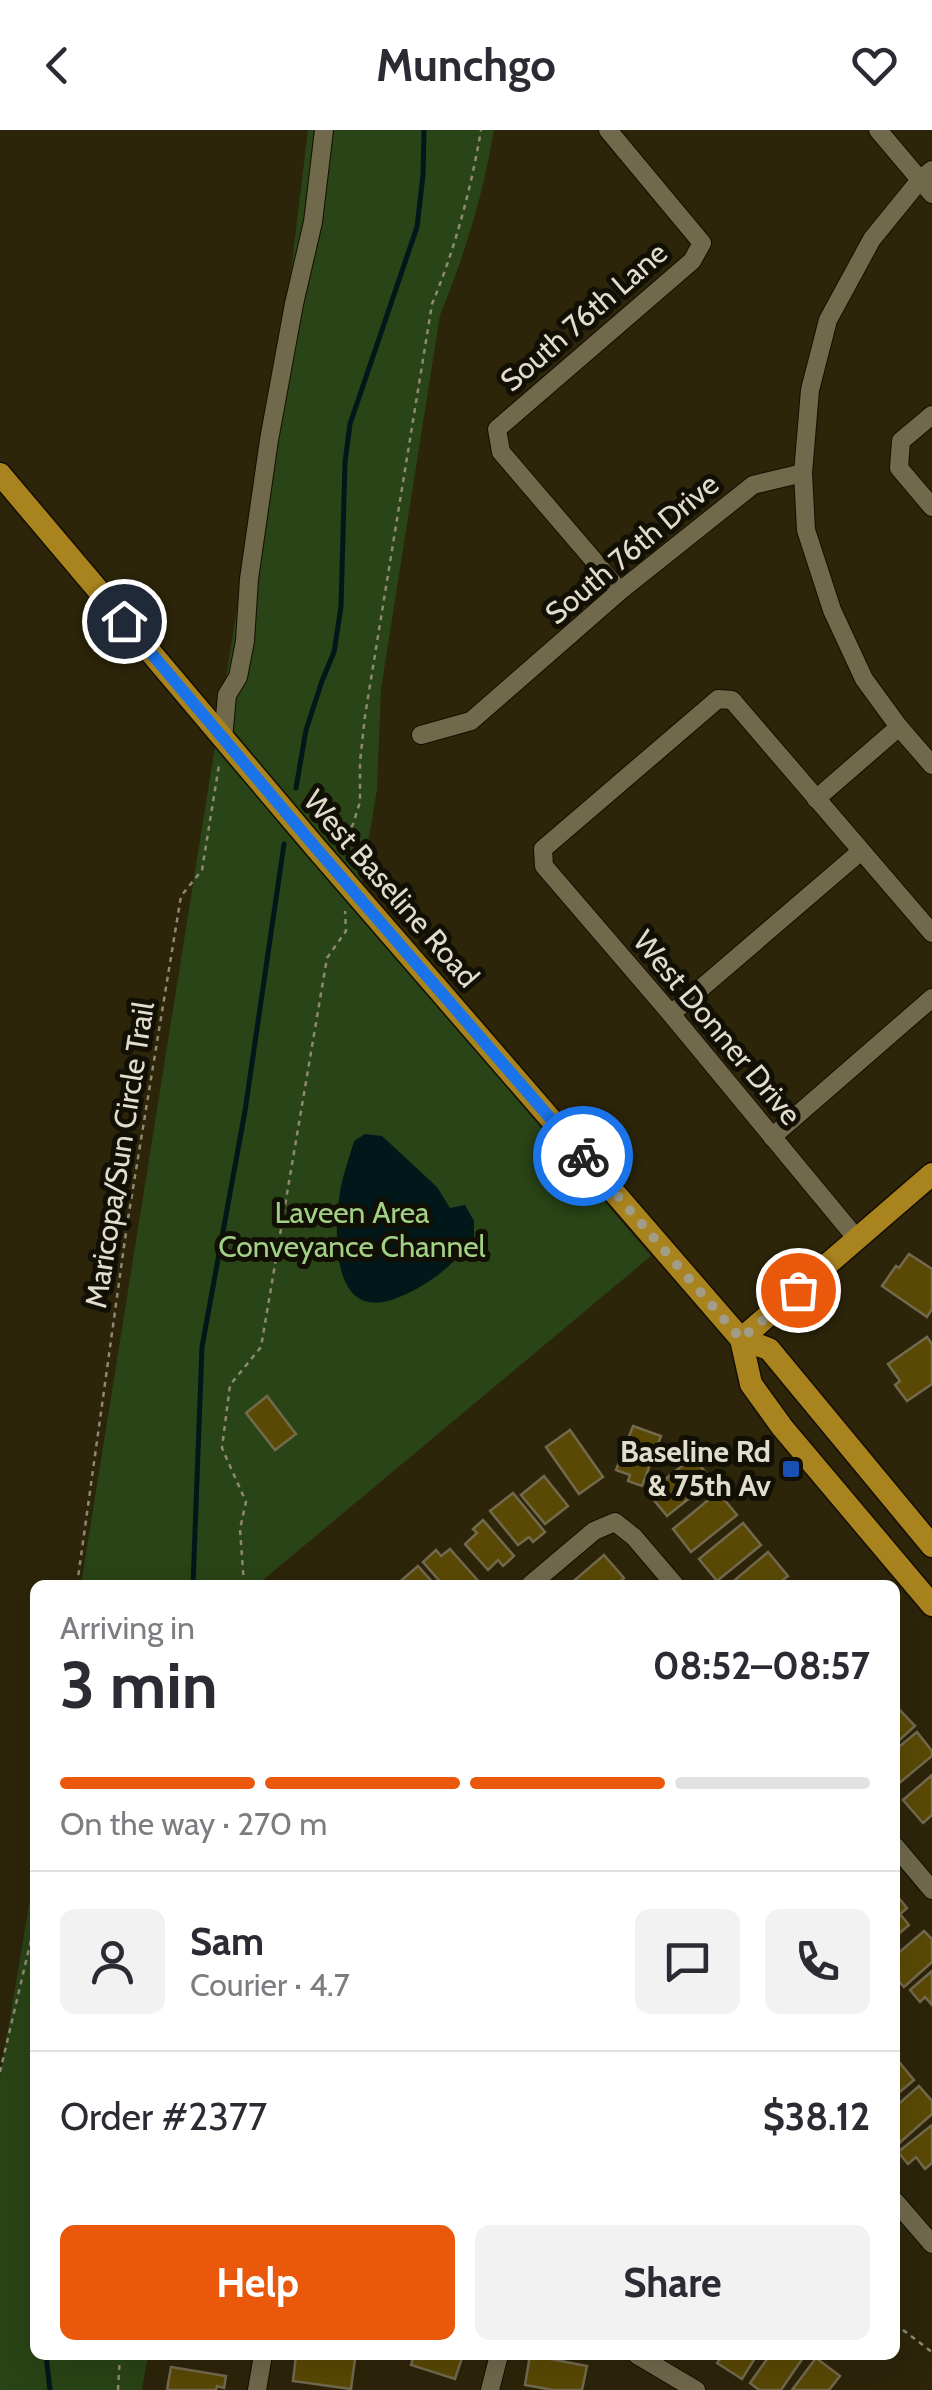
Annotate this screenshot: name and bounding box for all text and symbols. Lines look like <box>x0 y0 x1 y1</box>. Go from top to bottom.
icon: back <box>30 38 85 93</box>
text: Munchgo <box>376 38 556 92</box>
icon: heart <box>847 38 902 93</box>
street label: South 76th Lane <box>493 234 675 399</box>
street label: South 76th Drive <box>538 465 726 632</box>
pin <box>82 579 167 664</box>
icon: home <box>97 594 152 649</box>
street label: West Baseline Road <box>296 782 487 995</box>
street label: West Donner Drive <box>625 923 809 1132</box>
street label: Maricopa/Sun Circle Trail <box>77 999 162 1311</box>
courier <box>533 1106 633 1206</box>
icon: bike <box>556 1129 611 1184</box>
park label: Laveen Area Conveyance Channel <box>218 1194 486 1265</box>
pin <box>756 1248 841 1333</box>
icon: bag <box>771 1263 826 1318</box>
place label: Baseline Rd & 75th Av <box>620 1433 771 1504</box>
marker: Baseline Rd & 75th Av <box>780 1458 802 1480</box>
text: Arriving in <box>60 1608 195 1647</box>
text: 08:52–08:57 <box>653 1642 870 1689</box>
text: 3 min <box>60 1645 218 1724</box>
text: On the way · 270 m <box>60 1804 327 1843</box>
button: person <box>60 1909 165 2014</box>
button: chat <box>635 1909 740 2014</box>
button: phone <box>765 1909 870 2014</box>
text: Sam <box>190 1918 264 1965</box>
text: Courier · 4.7 <box>190 1965 350 2004</box>
text: Order #2377 <box>60 2093 267 2140</box>
text: $38.12 <box>763 2093 870 2140</box>
button: Help <box>60 2225 455 2340</box>
button: Share <box>475 2225 870 2340</box>

